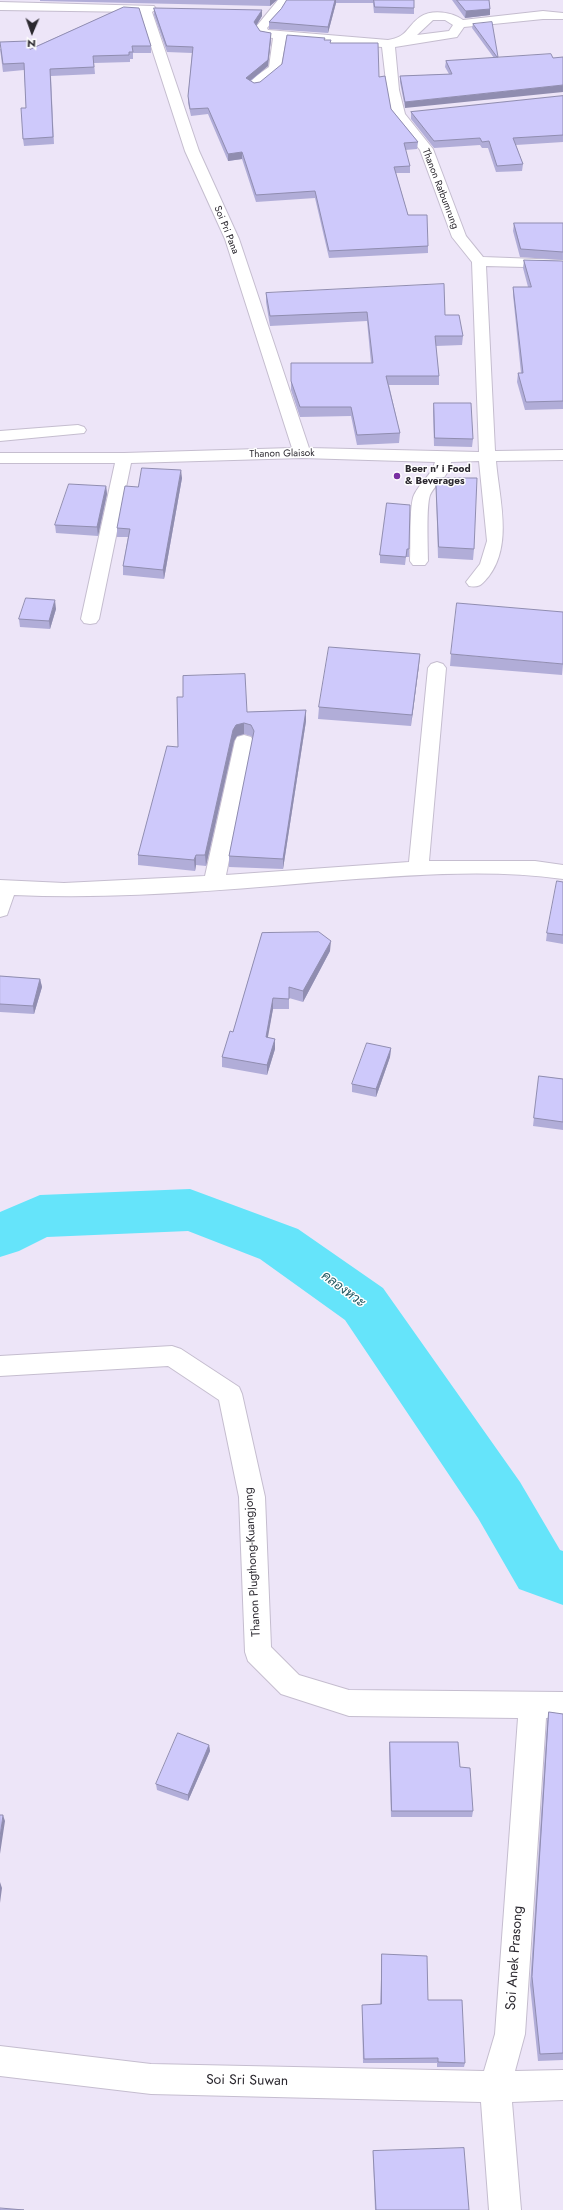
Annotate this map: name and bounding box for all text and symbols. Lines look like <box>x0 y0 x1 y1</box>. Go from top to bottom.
north arrow <box>12 12 52 52</box>
text: N <box>27 36 36 52</box>
street label: Thanon Ratbumrung <box>419 147 461 231</box>
street label: Soi Pri Pana <box>211 204 241 256</box>
street label: Thanon Glaisok <box>249 447 315 461</box>
place label: Beer n' i Food & Beverages <box>405 464 471 488</box>
marker: Beer n' i Food & Beverages <box>392 471 402 481</box>
water label: คลองหวะ <box>318 1268 368 1312</box>
street label: Thanon Plugthong-Kuangjong <box>242 1487 264 1637</box>
street label: Soi Anek Prasong <box>503 1905 527 2011</box>
street label: Soi Sri Suwan <box>206 2072 288 2090</box>

